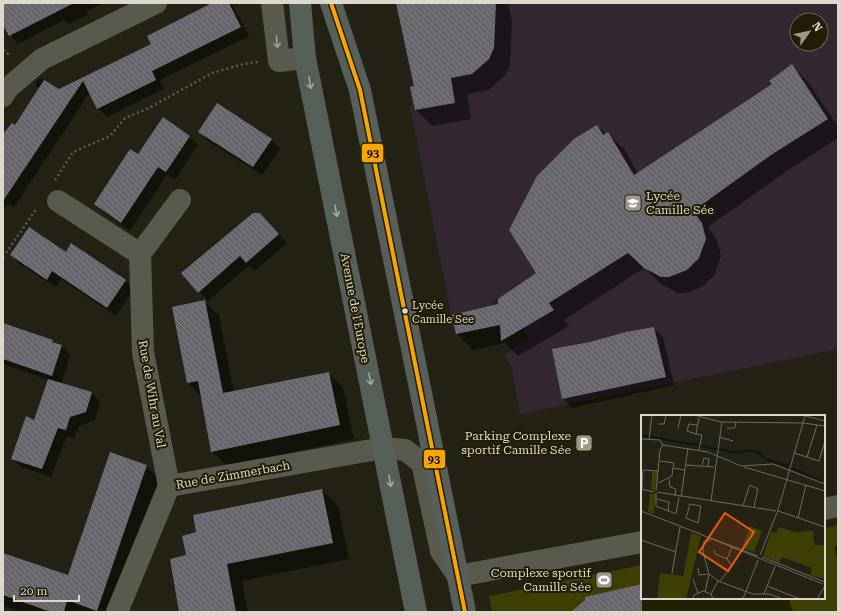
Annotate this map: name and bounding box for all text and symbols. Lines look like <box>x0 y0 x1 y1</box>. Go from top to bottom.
north arrow <box>789 12 829 52</box>
text: N <box>809 20 825 34</box>
one-way arrow <box>273 35 280 48</box>
one-way arrow <box>306 76 314 89</box>
line badge: 93 <box>361 143 384 163</box>
text: 93 <box>367 147 379 160</box>
place label: Lycée Camille Sée <box>646 189 714 217</box>
school or university icon: Lycée Camille Sée <box>623 193 643 213</box>
one-way arrow <box>332 204 340 217</box>
street label: Avenue de l'Europe <box>337 252 373 365</box>
place label: Lycée Camille See <box>412 299 474 326</box>
marker: Lycée Camille See <box>400 306 410 316</box>
street label: Rue de Wihr au Val <box>136 339 168 449</box>
one-way arrow <box>366 372 374 385</box>
inset map <box>641 415 825 599</box>
place label: Parking Complexe sportif Camille Sée <box>461 429 571 457</box>
parking icon: Parking Complexe sportif Camille Sée <box>574 433 594 453</box>
line badge: 93 <box>423 449 446 469</box>
text: 93 <box>428 453 440 466</box>
street label: Rue de Zimmerbach <box>175 458 291 492</box>
one-way arrow <box>386 474 394 487</box>
place label: Complexe sportif Camille Sée <box>491 566 591 594</box>
sports icon: Complexe sportif Camille Sée <box>594 570 614 590</box>
scale bar <box>14 577 79 603</box>
text: 20 m <box>20 584 47 598</box>

